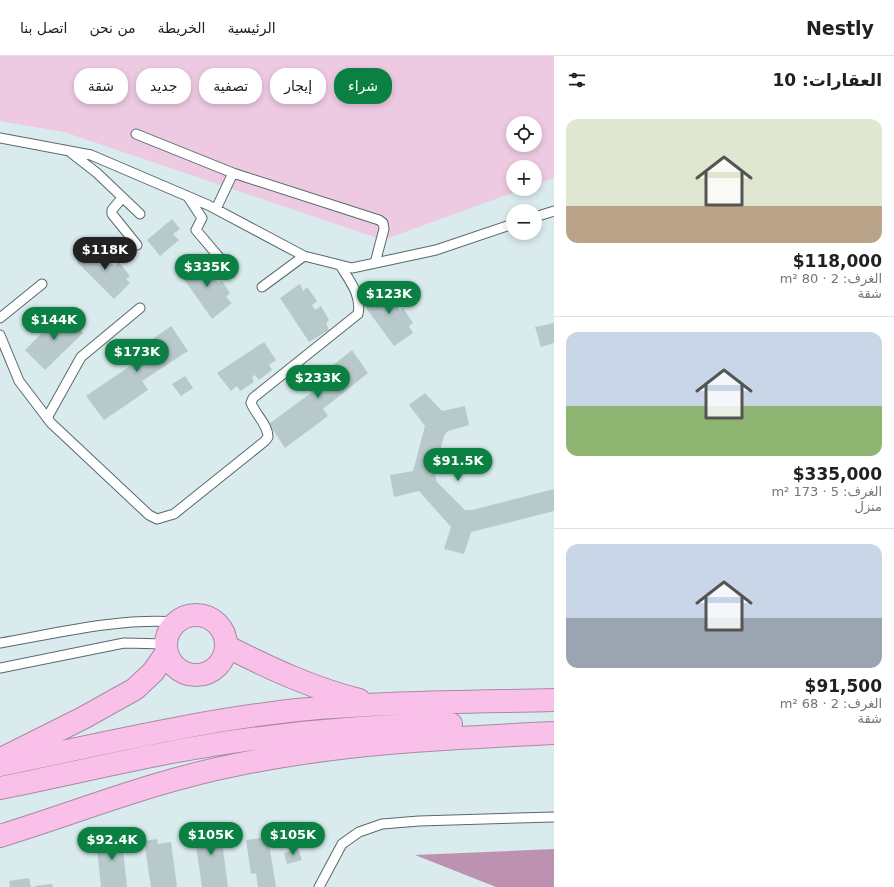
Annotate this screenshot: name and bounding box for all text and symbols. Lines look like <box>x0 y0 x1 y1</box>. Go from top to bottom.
text: Nestly <box>806 17 874 39</box>
text: اتصل بنا <box>20 20 67 36</box>
text: من نحن <box>89 20 136 36</box>
text: الخريطة <box>158 20 205 36</box>
text: الرئيسية <box>227 20 276 36</box>
chip: شقة <box>74 68 128 104</box>
chip: جديد <box>136 68 191 104</box>
chip: تصفية <box>199 68 262 104</box>
chip: إيجار <box>270 68 326 104</box>
chip: شراء <box>334 68 392 104</box>
icon: filters <box>566 69 588 91</box>
text: العقارات: 10 <box>772 70 882 90</box>
map controls <box>506 116 542 240</box>
button: locate <box>506 116 542 152</box>
icon: home <box>688 145 760 217</box>
button: + <box>506 160 542 196</box>
button: − <box>506 204 542 240</box>
pin: $118K <box>77 237 133 271</box>
text: $118K <box>82 242 128 257</box>
text: $118,000 <box>793 251 882 271</box>
pin: $335K <box>179 254 235 288</box>
text: $335K <box>184 259 230 274</box>
text: الغرف: 2 · 80 m² <box>780 271 882 286</box>
pin: $123K <box>361 281 417 315</box>
text: $123K <box>366 286 412 301</box>
text: شقة <box>858 286 882 301</box>
pin: $144K <box>26 307 82 341</box>
text: $144K <box>31 312 77 327</box>
pin: $173K <box>109 339 165 373</box>
text: $173K <box>114 344 160 359</box>
icon: home <box>688 358 760 430</box>
pin: $233K <box>290 365 346 399</box>
text: $233K <box>295 370 341 385</box>
pin: $91.5K <box>425 448 491 482</box>
text: $91.5K <box>432 453 484 468</box>
text: $335,000 <box>793 464 882 484</box>
text: الغرف: 5 · 173 m² <box>771 484 882 499</box>
text: منزل <box>854 499 882 514</box>
icon: home <box>688 570 760 642</box>
text: $91,500 <box>805 676 882 696</box>
text: الغرف: 2 · 68 m² <box>780 696 882 711</box>
text: شقة <box>858 711 882 726</box>
pin: $105K <box>183 822 239 856</box>
pin: $105K <box>265 822 321 856</box>
pin: $92.4K <box>79 827 145 861</box>
text: $105K <box>188 827 234 842</box>
text: $105K <box>270 827 316 842</box>
text: $92.4K <box>86 832 138 847</box>

